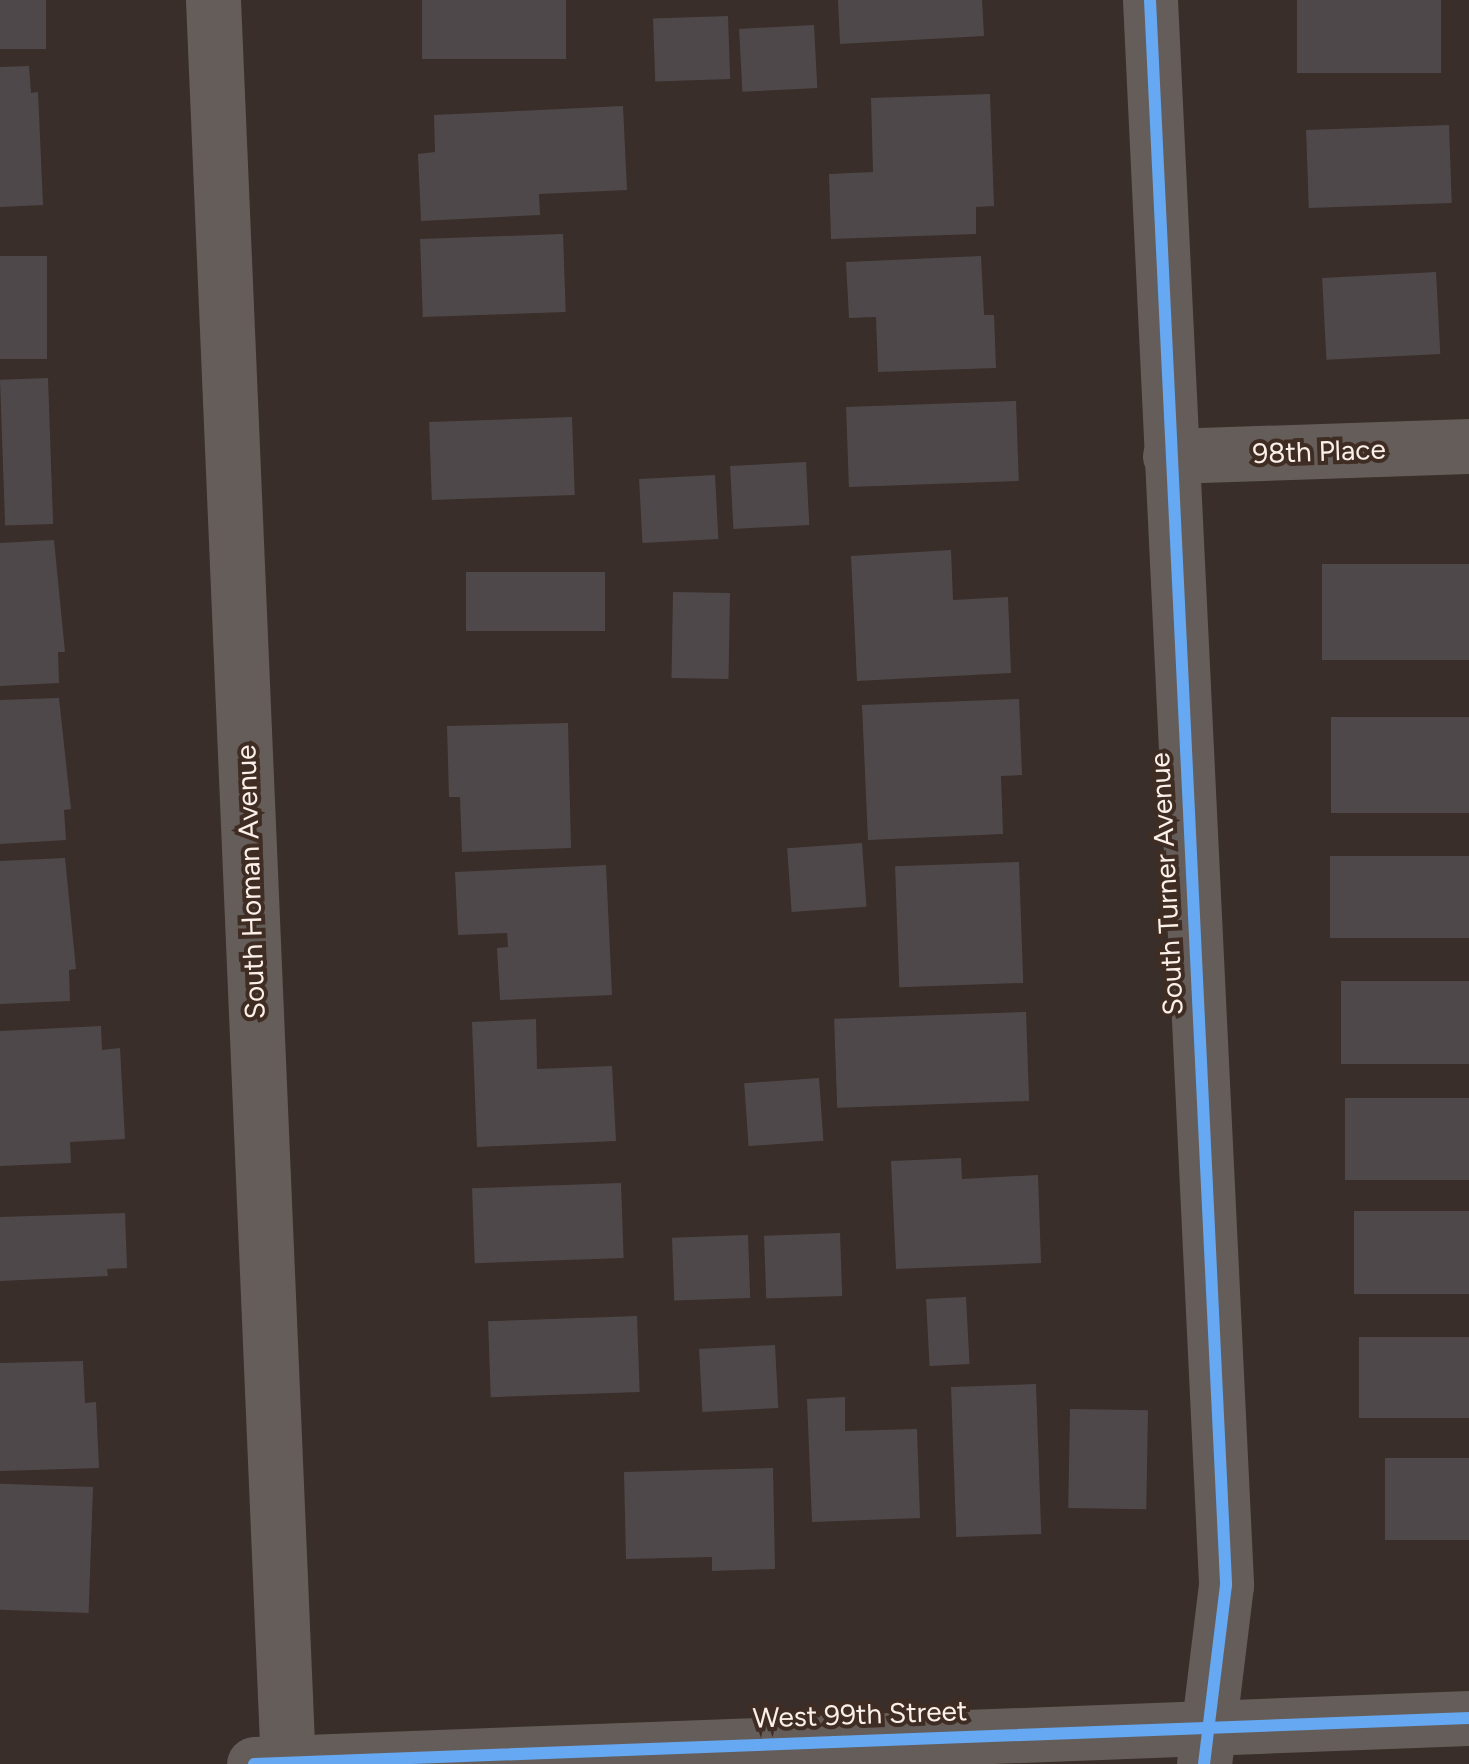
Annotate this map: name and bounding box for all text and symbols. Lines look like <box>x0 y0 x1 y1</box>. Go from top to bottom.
street label: 98th Place <box>1252 432 1386 470</box>
street label: South Homan Avenue <box>228 744 272 1020</box>
street label: South Turner Avenue <box>1142 752 1190 1016</box>
street label: West 99th Street <box>752 1693 968 1735</box>

